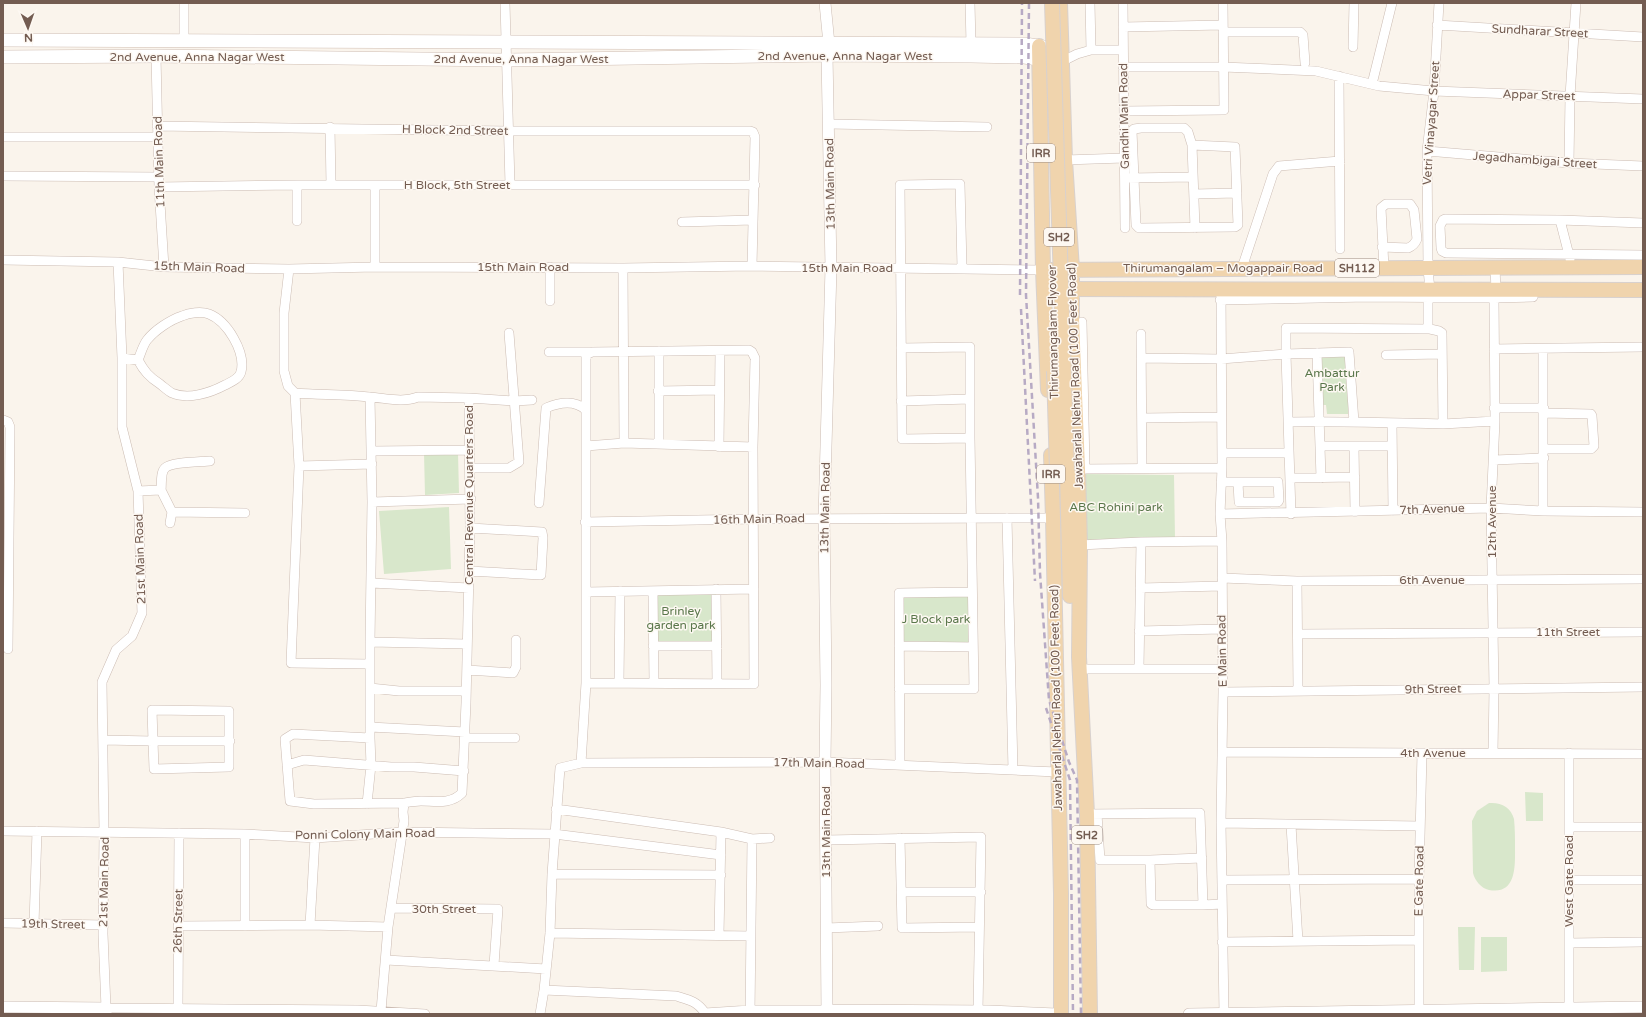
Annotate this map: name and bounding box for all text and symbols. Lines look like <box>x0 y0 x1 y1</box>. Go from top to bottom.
north arrow <box>8 8 48 48</box>
street label: Sundharar Street <box>1491 21 1589 41</box>
text: N <box>24 31 33 44</box>
street label: 2nd Avenue, Anna Nagar West <box>757 49 933 63</box>
street label: 2nd Avenue, Anna Nagar West <box>109 50 285 64</box>
street label: 2nd Avenue, Anna Nagar West <box>433 52 609 66</box>
street label: Vetri Vinayagar Street <box>1420 60 1442 186</box>
street label: Gandhi Main Road <box>1116 63 1132 169</box>
street label: Appar Street <box>1502 87 1576 103</box>
street label: 11th Main Road <box>150 116 168 208</box>
street label: H Block 2nd Street <box>402 122 509 138</box>
street label: 13th Main Road <box>822 138 838 230</box>
road number: IRR <box>1027 144 1055 162</box>
street label: Jegadhambigai Street <box>1472 149 1598 171</box>
street label: H Block, 5th Street <box>404 178 511 192</box>
road number: SH2 <box>1044 228 1074 246</box>
street label: 15th Main Road <box>153 258 245 276</box>
road number: SH112 <box>1335 259 1379 277</box>
street label: 15th Main Road <box>477 260 569 274</box>
street label: 15th Main Road <box>801 261 893 275</box>
street label: Thirumangalam – Mogappair Road <box>1123 261 1323 275</box>
street label: Jawaharlal Nehru Road (100 Feet Road) <box>1064 262 1086 489</box>
street label: Thirumangalam Flyover <box>1045 264 1061 399</box>
park label: Ambattur Park <box>1304 366 1360 394</box>
street label: Central Revenue Quarters Road <box>462 405 476 585</box>
street label: 13th Main Road <box>817 462 833 554</box>
road number: IRR <box>1037 465 1065 483</box>
street label: 12th Avenue <box>1485 485 1499 559</box>
park label: ABC Rohini park <box>1069 500 1163 514</box>
street label: 7th Avenue <box>1399 501 1465 517</box>
street label: 16th Main Road <box>713 511 805 527</box>
street label: 21st Main Road <box>131 514 149 604</box>
street label: 6th Avenue <box>1399 573 1465 587</box>
street label: Jawaharlal Nehru Road (100 Feet Road) <box>1047 585 1065 811</box>
park label: Brinley garden park <box>647 604 716 632</box>
park label: J Block park <box>902 612 971 626</box>
street label: E Main Road <box>1214 615 1230 687</box>
street label: 11th Street <box>1536 625 1601 639</box>
street label: 9th Street <box>1404 681 1462 696</box>
street label: 4th Avenue <box>1400 746 1466 760</box>
street label: 17th Main Road <box>773 755 865 771</box>
street label: 13th Main Road <box>819 786 833 878</box>
street label: Ponni Colony Main Road <box>295 826 435 842</box>
road number: SH2 <box>1072 826 1102 844</box>
street label: West Gate Road <box>1562 835 1576 927</box>
street label: 21st Main Road <box>96 837 112 927</box>
street label: E Gate Road <box>1411 845 1427 917</box>
street label: 26th Street <box>170 888 186 953</box>
street label: 30th Street <box>412 902 477 916</box>
street label: 19th Street <box>21 916 86 932</box>

